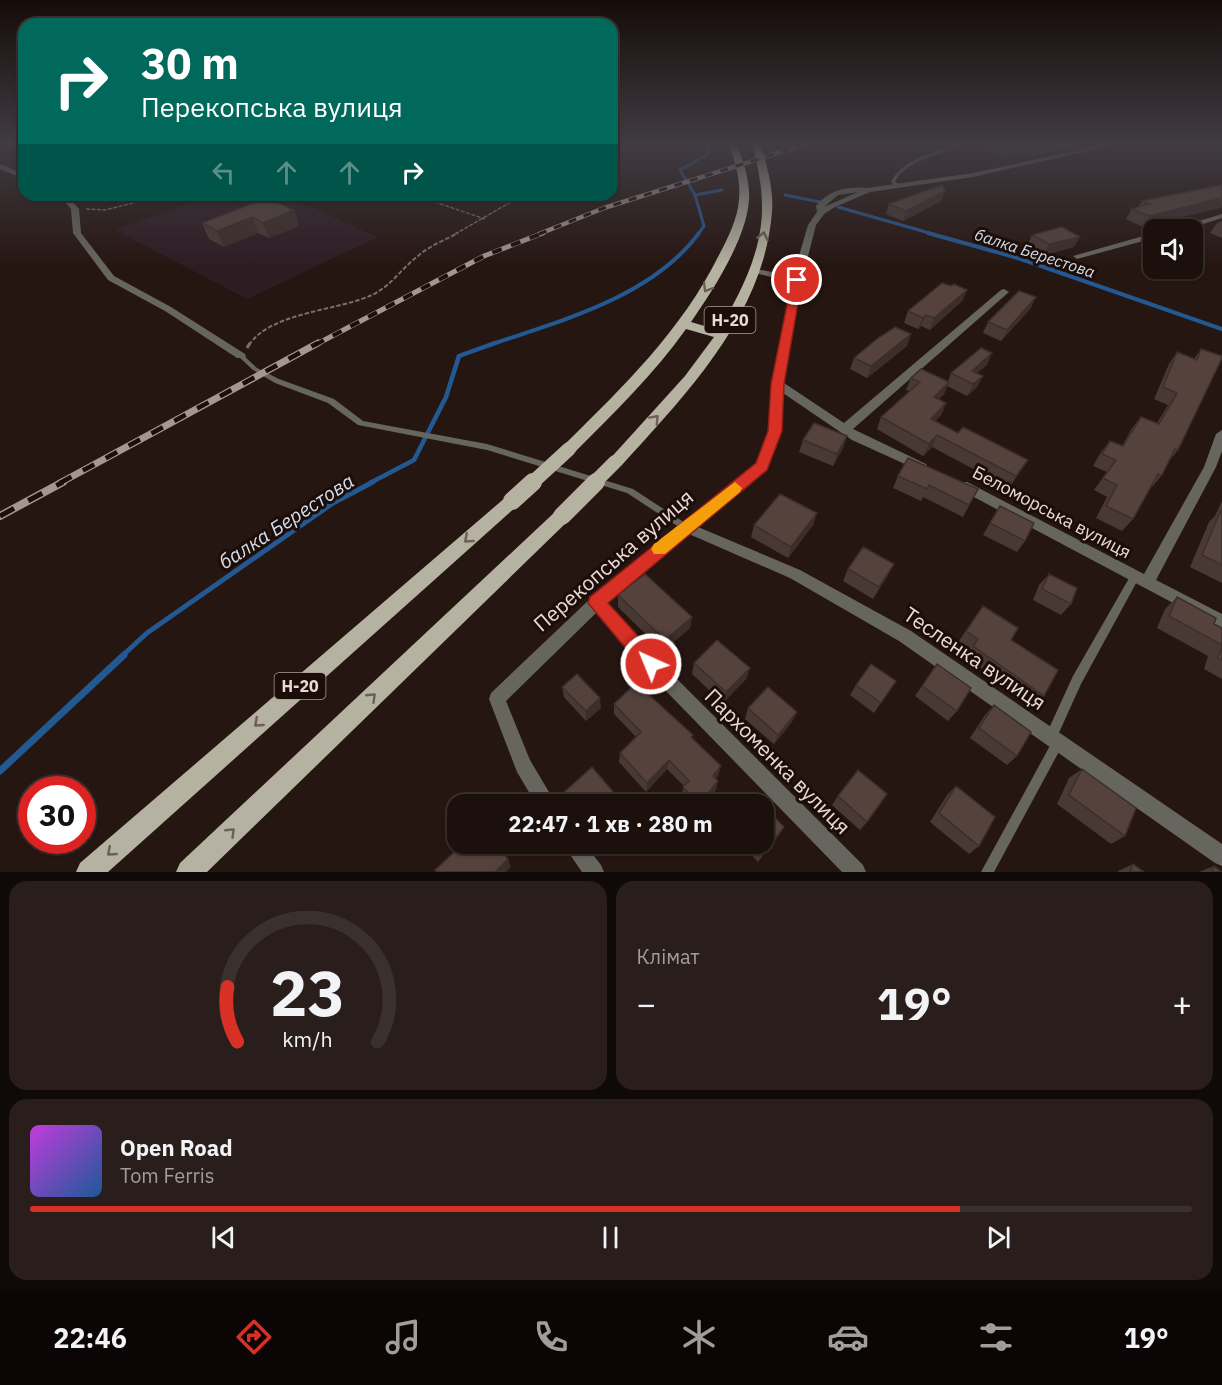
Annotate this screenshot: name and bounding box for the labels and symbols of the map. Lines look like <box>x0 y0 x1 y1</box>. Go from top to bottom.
water label: балка Берестова <box>972 224 1098 282</box>
one-way arrow <box>756 231 769 241</box>
pin <box>771 254 822 305</box>
one-way arrow <box>702 282 714 292</box>
road number: Н-20 <box>704 307 756 333</box>
one-way arrow <box>648 416 659 426</box>
street label: Беломорська вулиця <box>969 460 1135 564</box>
water label: балка Берестова <box>213 467 359 575</box>
street label: Перекопська вулиця <box>527 483 699 637</box>
one-way arrow <box>464 532 475 543</box>
street label: Тесленка вулиця <box>898 600 1052 716</box>
position arrow <box>619 632 683 696</box>
road number: Н-20 <box>274 673 326 699</box>
street label: Пархоменка вулиця <box>699 682 857 840</box>
one-way arrow <box>366 693 376 704</box>
one-way arrow <box>254 716 265 727</box>
speed limit sign: 30 <box>18 776 96 854</box>
one-way arrow <box>224 828 235 839</box>
one-way arrow <box>107 845 118 856</box>

